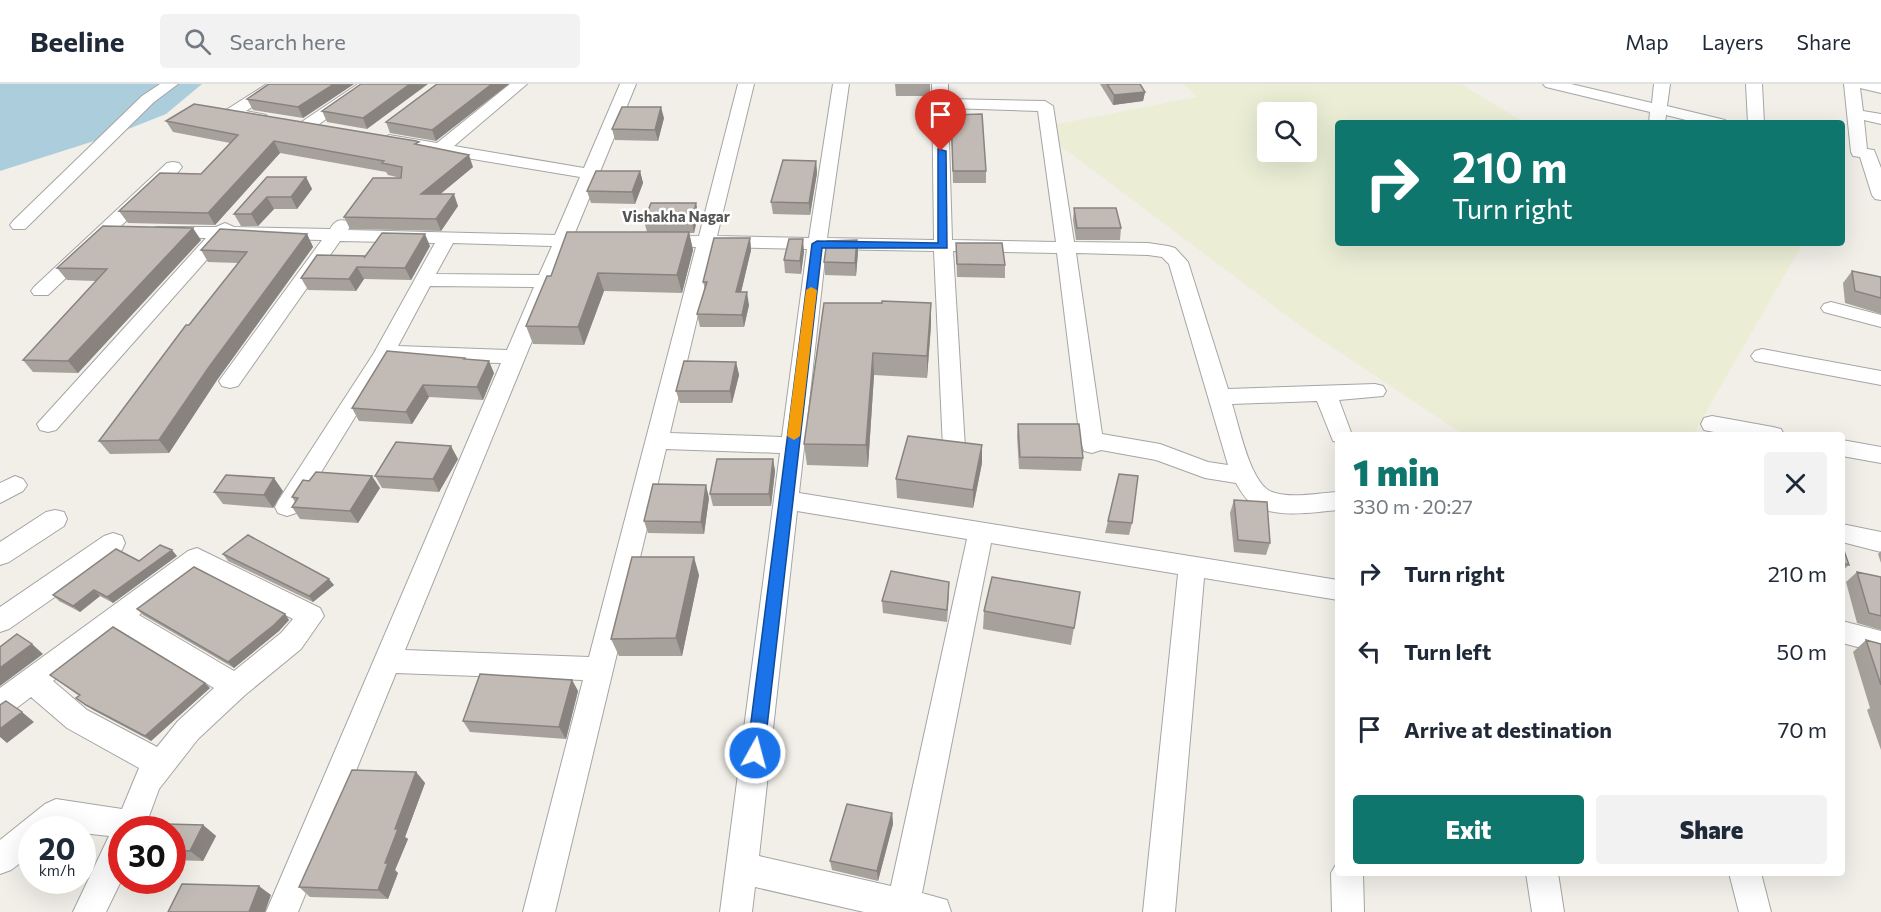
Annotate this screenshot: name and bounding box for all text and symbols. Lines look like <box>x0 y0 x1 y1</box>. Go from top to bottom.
search box <box>160 14 580 68</box>
text: Beeline <box>30 24 124 58</box>
icon: search <box>181 25 214 58</box>
text: Search here <box>229 28 346 55</box>
text: Map <box>1625 29 1669 54</box>
text: Layers <box>1702 29 1764 54</box>
text: Share <box>1797 29 1851 54</box>
pin <box>915 89 966 151</box>
icon: arrive <box>924 98 957 131</box>
map controls <box>1257 102 1317 162</box>
button: search <box>1257 102 1317 162</box>
text: 210 m <box>1452 140 1567 192</box>
icon: right <box>1353 144 1431 222</box>
text: Turn right <box>1452 192 1572 225</box>
district label: Vishakha Nagar <box>622 207 730 225</box>
text: 1 min <box>1353 449 1439 493</box>
button: close <box>1764 452 1827 515</box>
text: 330 m · 20:27 <box>1353 494 1473 518</box>
icon: right <box>1353 557 1386 590</box>
text: Turn right <box>1404 560 1505 587</box>
text: 210 m <box>1768 560 1827 587</box>
icon: left <box>1353 635 1386 668</box>
text: Turn left <box>1404 638 1491 665</box>
text: 50 m <box>1777 638 1827 665</box>
icon: arrive <box>1353 713 1386 746</box>
text: Arrive at destination <box>1404 716 1612 743</box>
text: 70 m <box>1778 716 1827 743</box>
position arrow <box>723 721 787 785</box>
button: Exit <box>1353 795 1584 864</box>
button: Share <box>1596 795 1827 864</box>
speed limit sign: 30 <box>108 816 186 894</box>
text: 20 <box>39 829 75 866</box>
text: km/h <box>39 861 75 879</box>

